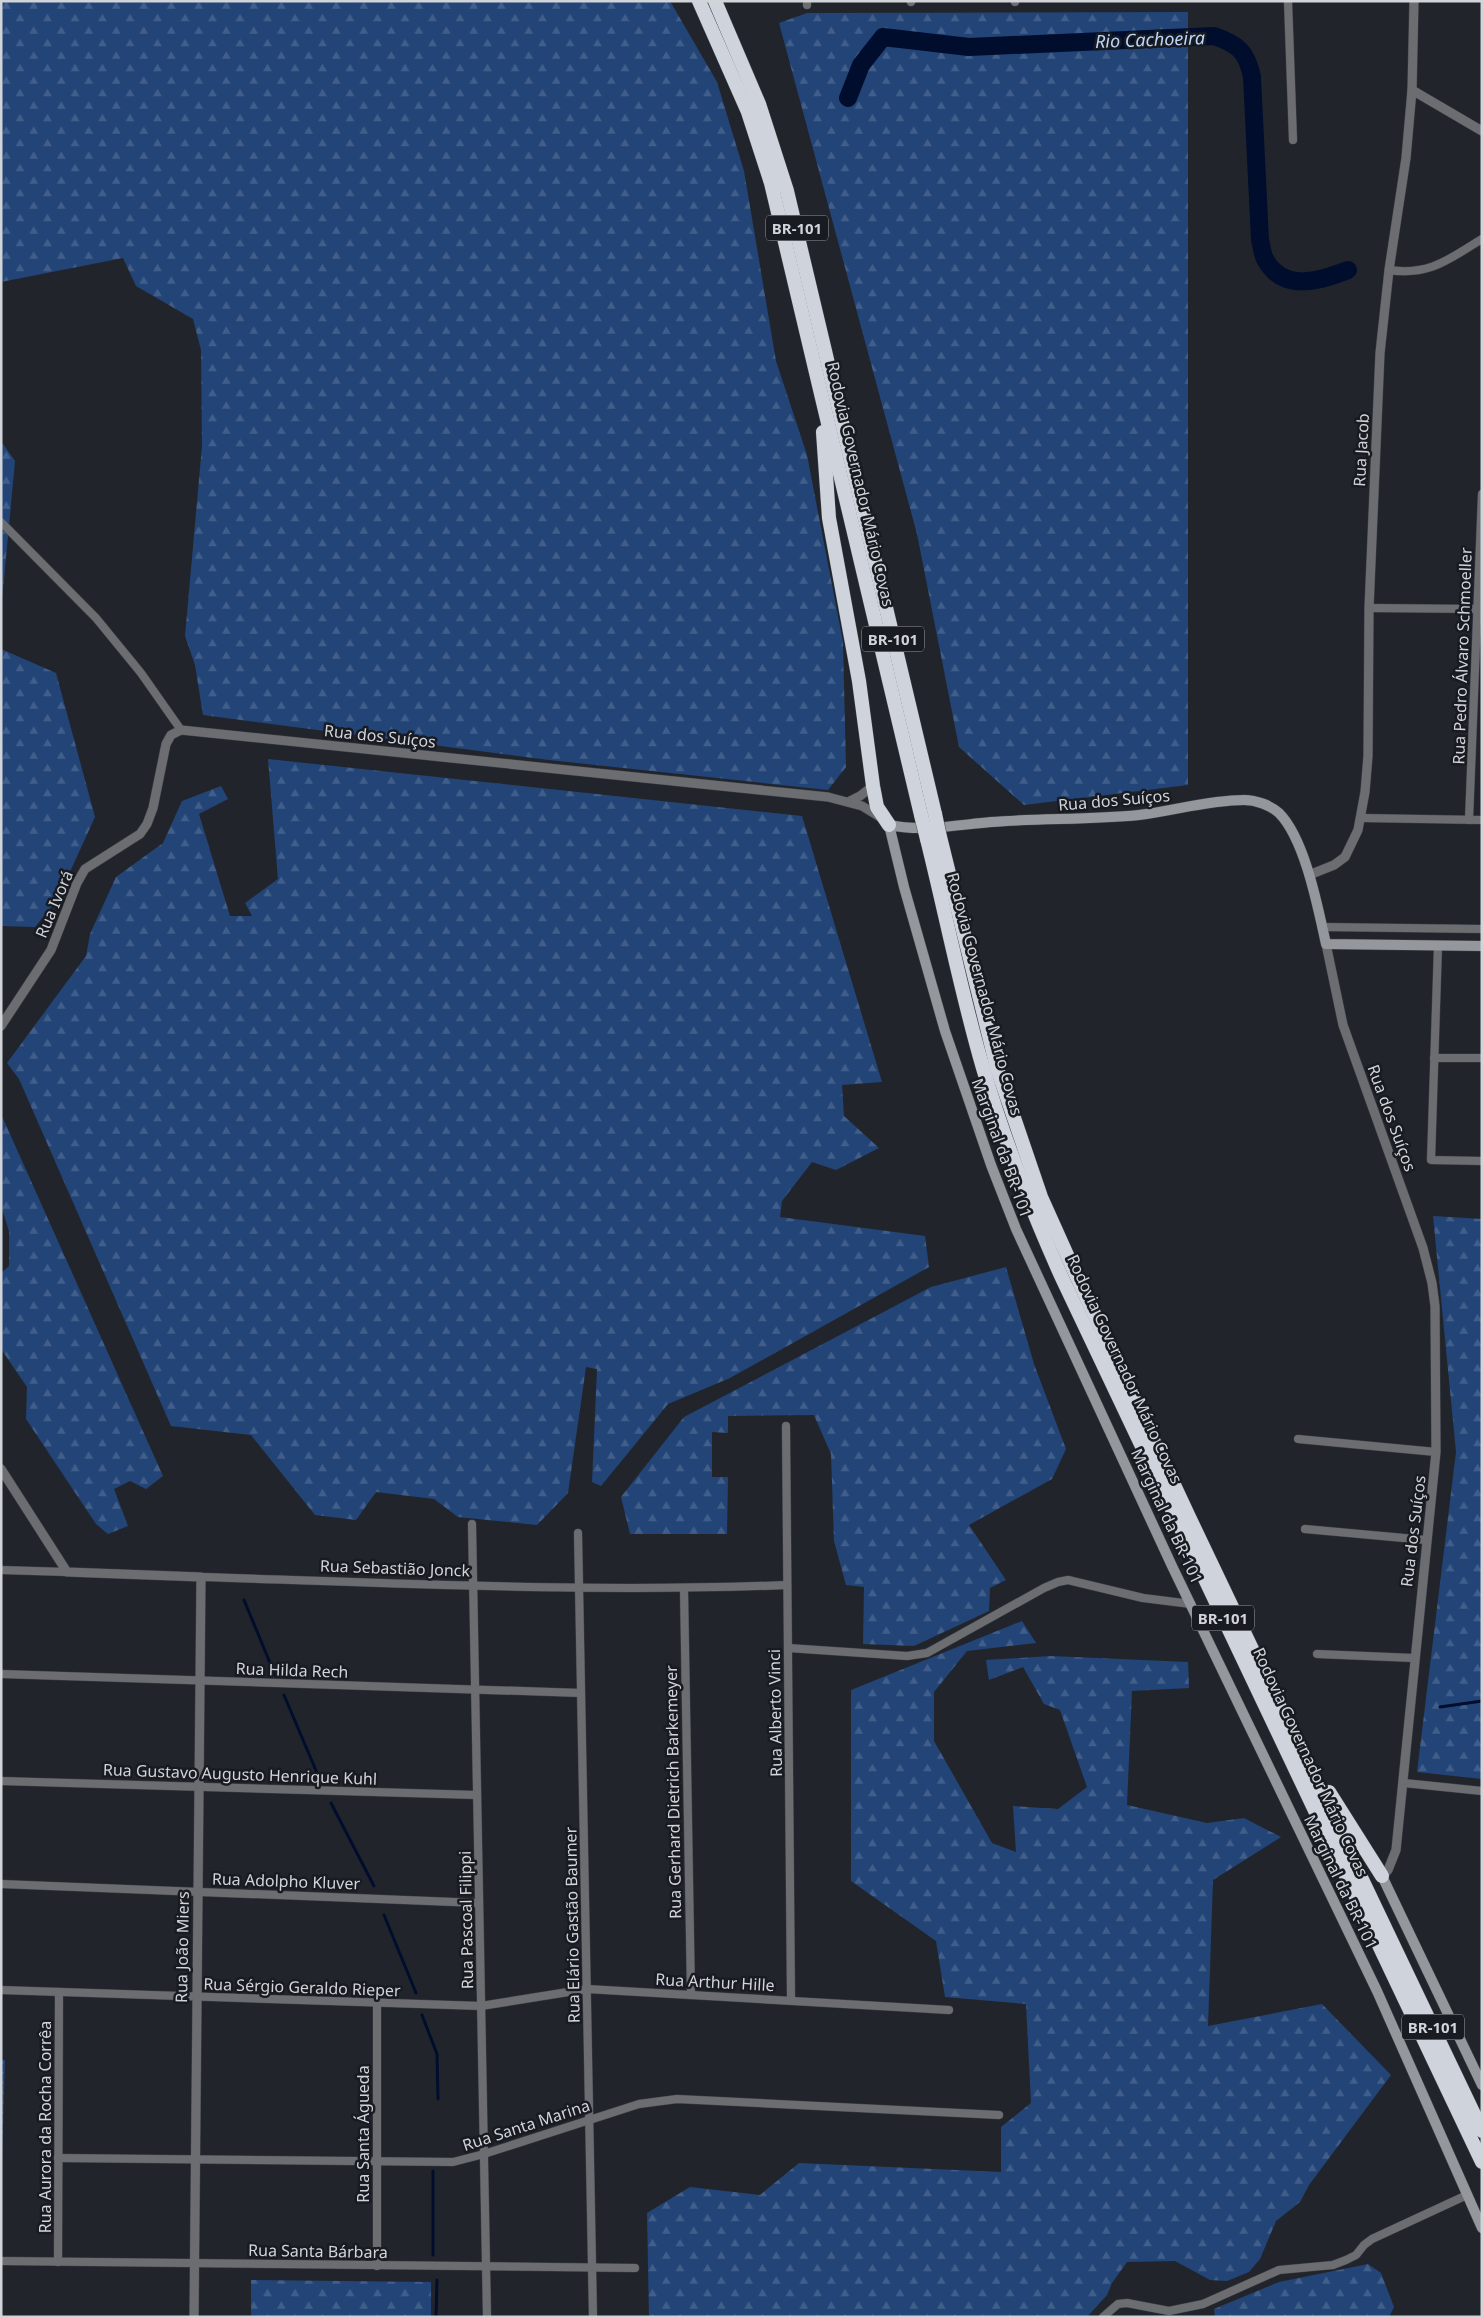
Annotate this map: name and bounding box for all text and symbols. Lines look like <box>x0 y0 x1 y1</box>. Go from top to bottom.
water label: Rio Cachoeira <box>1095 25 1205 53</box>
road number: BR-101 <box>766 216 828 240</box>
street label: Rodovia Governador Mário Covas <box>822 360 900 608</box>
street label: Rua Jacob <box>1348 413 1374 487</box>
street label: Rua Pedro Álvaro Schmoeller <box>1447 547 1477 765</box>
road number: BR-101 <box>862 626 924 652</box>
street label: Rua dos Suíços <box>323 719 437 753</box>
street label: Rua dos Suíços <box>1057 784 1171 816</box>
street label: Rua Ivorá <box>30 867 78 941</box>
street label: Rodovia Governador Mário Covas <box>942 870 1028 1118</box>
street label: Rua dos Suíços <box>1362 1062 1422 1174</box>
street label: Marginal da BR-101 <box>967 1075 1037 1221</box>
street label: Rodovia Governador Mário Covas <box>1062 1251 1188 1487</box>
street label: Marginal da BR-101 <box>1126 1445 1208 1587</box>
street label: Rua dos Suíços <box>1395 1474 1431 1588</box>
street label: Rua Sebastião Jonck <box>320 1554 471 1582</box>
road number: BR-101 <box>1192 1606 1254 1630</box>
street label: Rodovia Governador Mário Covas <box>1248 1644 1374 1880</box>
street label: Rua Alberto Vinci <box>763 1649 787 1777</box>
street label: Rua Hilda Rech <box>235 1657 349 1683</box>
street label: Rua Gerhard Dietrich Barkemeyer <box>660 1665 686 1919</box>
street label: Rua Gustavo Augusto Henrique Kuhl <box>103 1758 377 1790</box>
street label: Marginal da BR-101 <box>1299 1811 1383 1953</box>
street label: Rua Elário Gastão Baumer <box>559 1826 585 2023</box>
street label: Rua Pascoal Filippi <box>454 1851 478 1989</box>
street label: Rua Adolpho Kluver <box>212 1867 361 1895</box>
street label: Rua João Miers <box>170 1891 194 2003</box>
street label: Rua Arthur Hille <box>655 1968 775 1996</box>
street label: Rua Sérgio Geraldo Rieper <box>203 1973 401 2001</box>
road number: BR-101 <box>1402 2014 1464 2040</box>
street label: Rua Aurora da Rocha Corrêa <box>34 2021 56 2233</box>
street label: Rua Santa Águeda <box>352 2065 374 2203</box>
street label: Rua Santa Marina <box>460 2094 592 2156</box>
street label: Rua Santa Bárbara <box>248 2239 388 2263</box>

